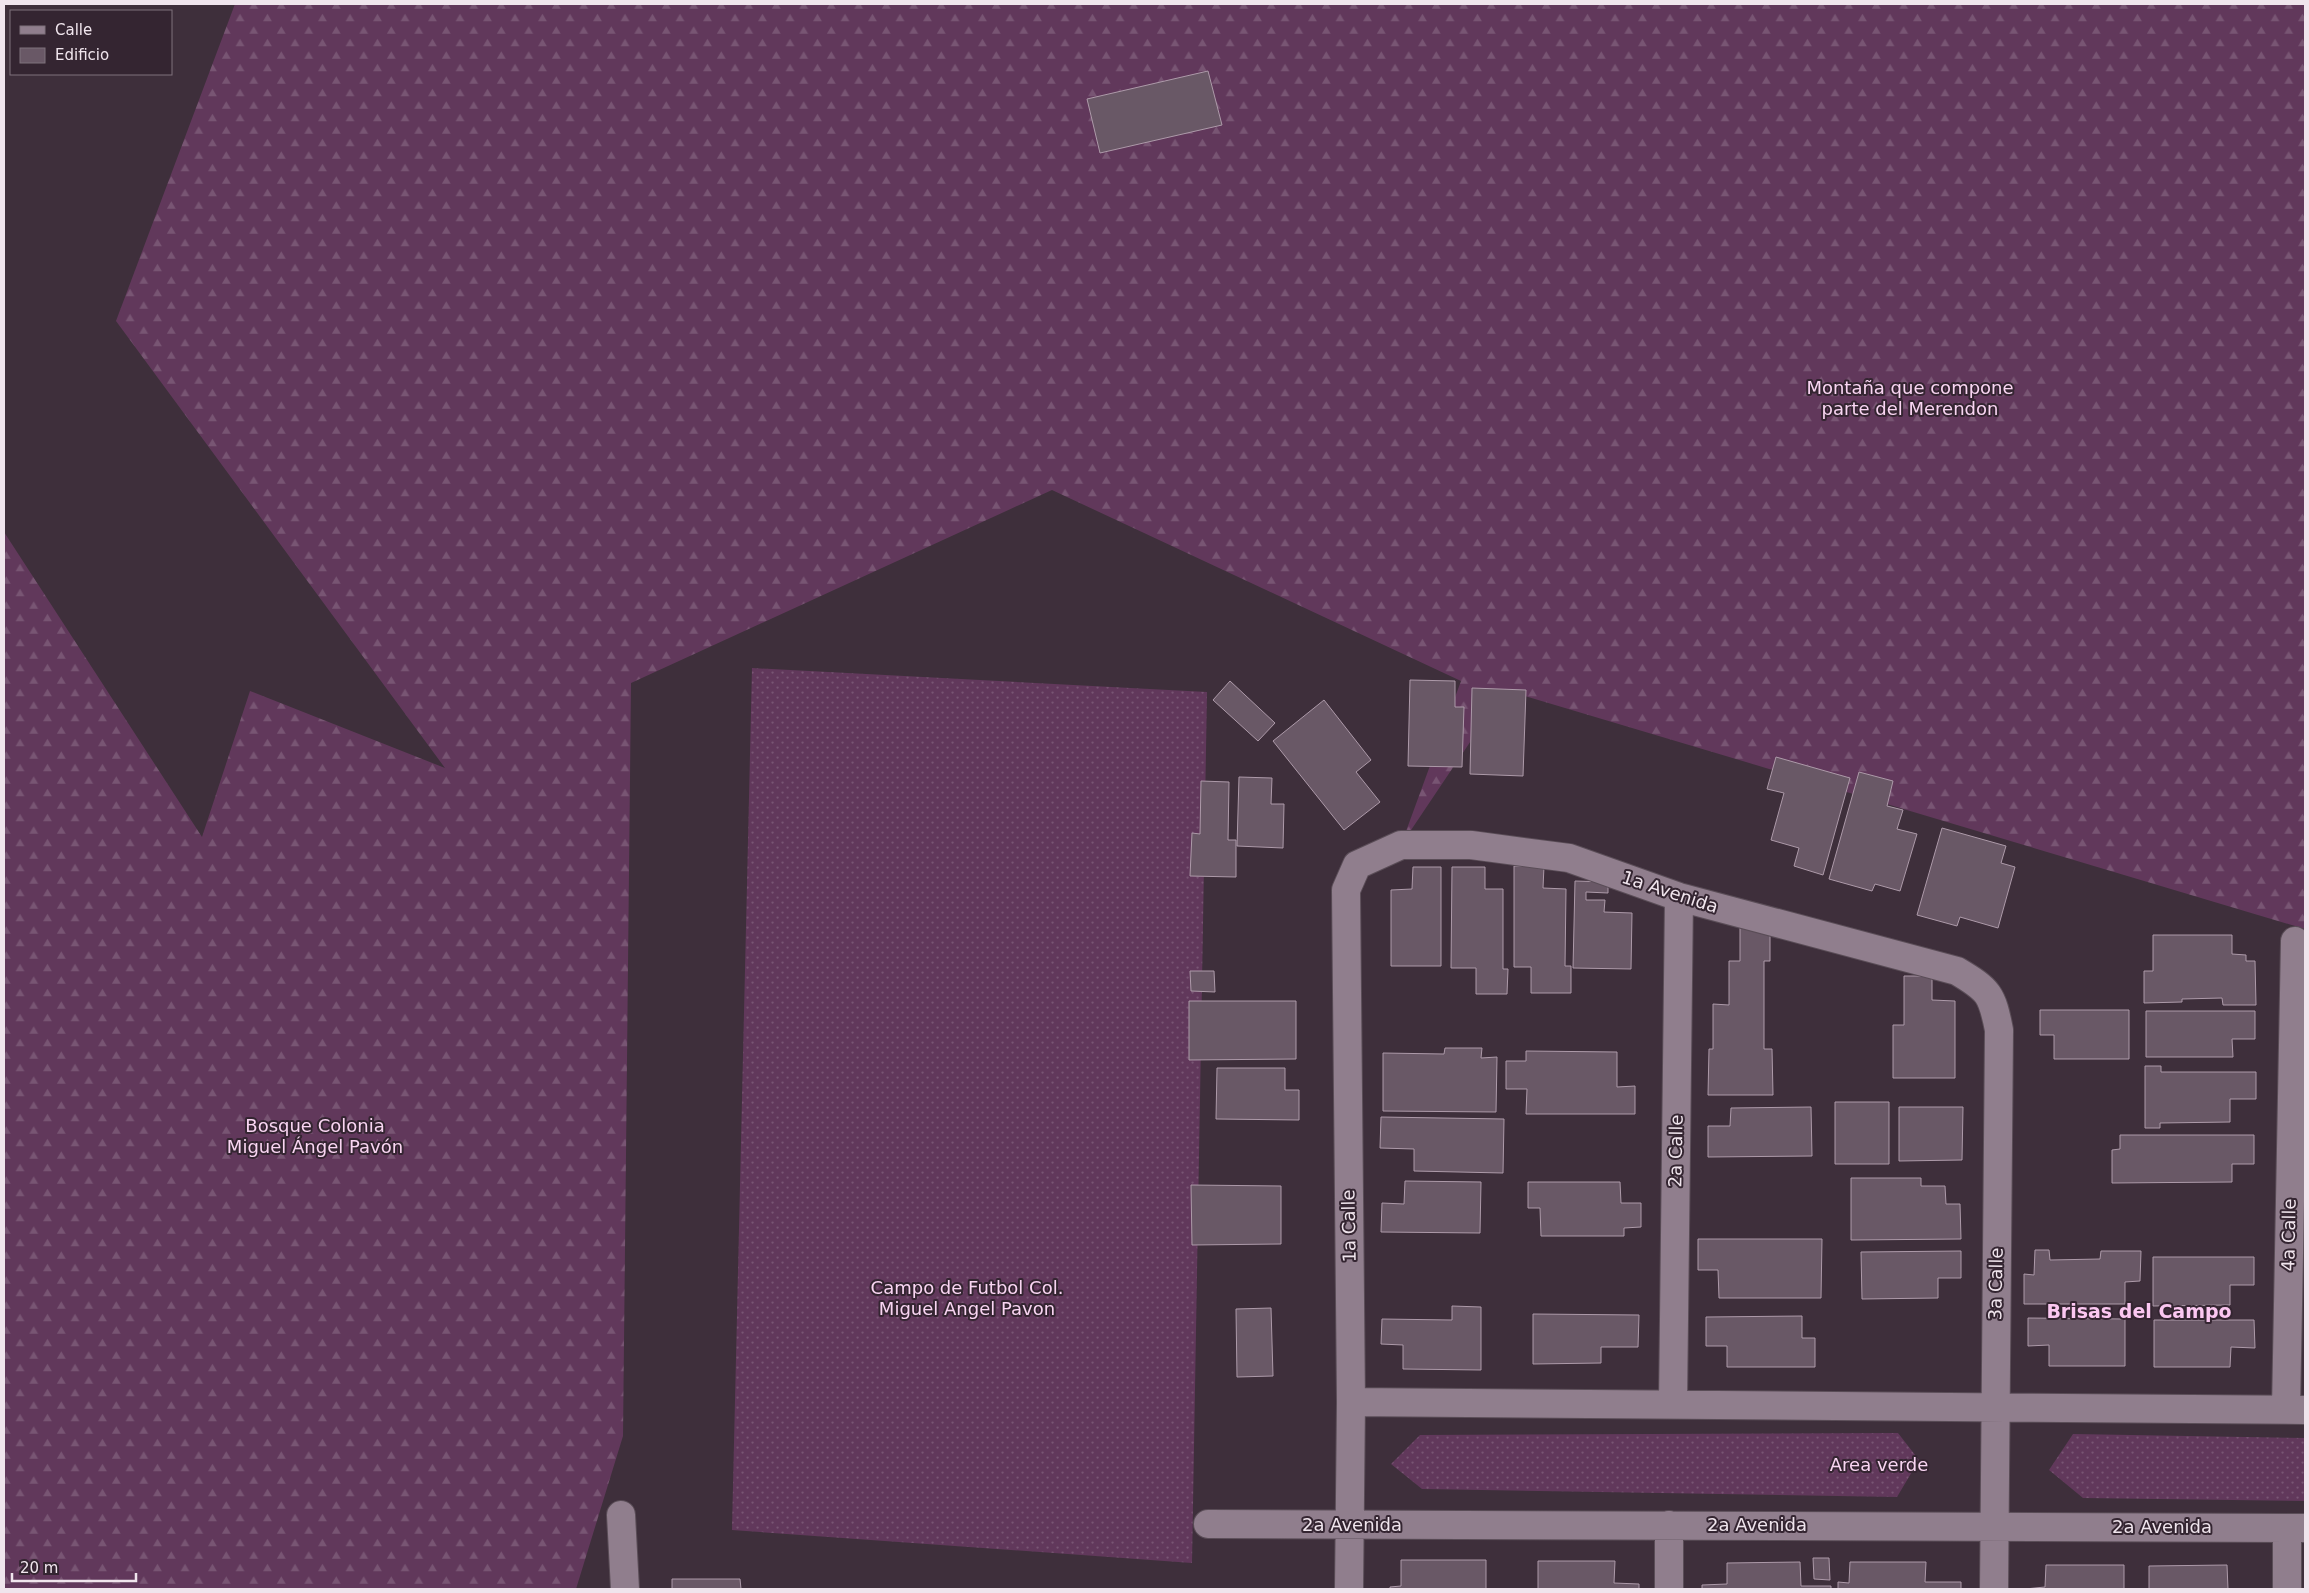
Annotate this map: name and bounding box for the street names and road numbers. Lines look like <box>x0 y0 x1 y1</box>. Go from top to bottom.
street label: 1a Avenida <box>1619 866 1721 917</box>
street label: 2a Calle <box>1664 1114 1687 1188</box>
street label: 1a Calle <box>1337 1189 1360 1263</box>
street label: 4a Calle <box>2277 1198 2300 1272</box>
street label: 3a Calle <box>1984 1247 2007 1321</box>
street label: 2a Avenida <box>1302 1514 1402 1535</box>
street label: 2a Avenida <box>1707 1514 1807 1535</box>
street label: 2a Avenida <box>2112 1516 2212 1537</box>

